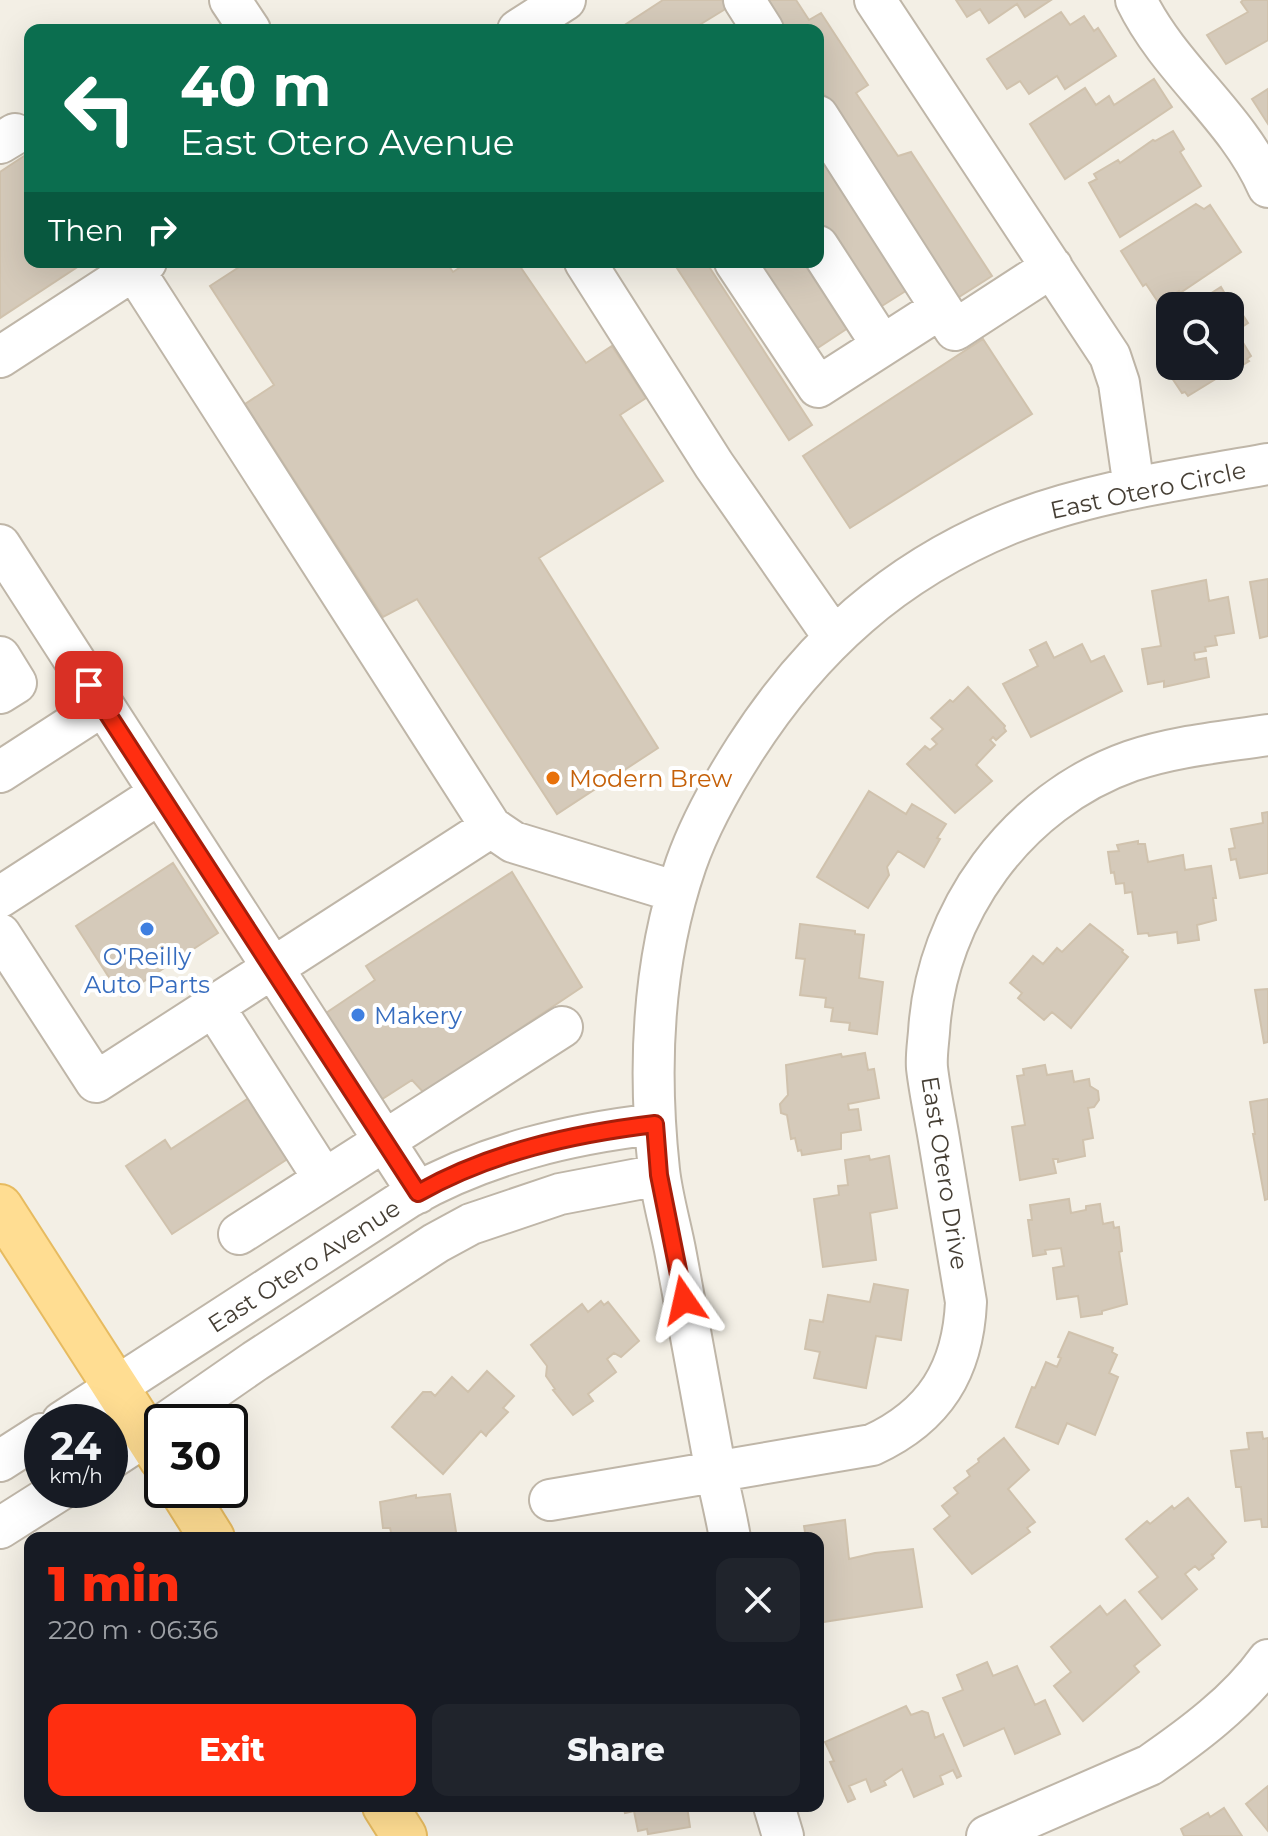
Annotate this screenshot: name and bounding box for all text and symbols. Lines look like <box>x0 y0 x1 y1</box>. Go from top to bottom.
text: 40 m <box>180 52 331 120</box>
icon: left <box>48 56 152 160</box>
text: East Otero Avenue <box>180 120 515 164</box>
icon: right <box>140 208 184 252</box>
text: Then <box>48 212 124 249</box>
map controls <box>1156 292 1244 380</box>
button: search <box>1156 292 1244 380</box>
street label: East Otero Circle <box>1047 455 1249 525</box>
pin <box>55 651 123 719</box>
icon: arrive <box>67 663 111 707</box>
place label: Modern Brew <box>569 764 732 793</box>
marker: Modern Brew <box>544 769 562 787</box>
marker: O'Reilly Auto Parts <box>138 920 156 938</box>
place label: O'Reilly Auto Parts <box>84 942 210 999</box>
place label: Makery <box>374 1001 462 1030</box>
marker: Makery <box>349 1006 367 1024</box>
street label: East Otero Drive <box>915 1074 975 1272</box>
street label: East Otero Avenue <box>203 1193 405 1339</box>
position arrow <box>642 1258 726 1342</box>
speed limit sign: 30 <box>144 1404 248 1508</box>
text: 24 <box>51 1421 101 1470</box>
text: km/h <box>49 1464 103 1488</box>
text: 1 min <box>48 1555 180 1613</box>
button: close <box>716 1558 800 1642</box>
text: 220 m · 06:36 <box>48 1614 218 1646</box>
button: Exit <box>48 1704 416 1796</box>
button: Share <box>432 1704 800 1796</box>

